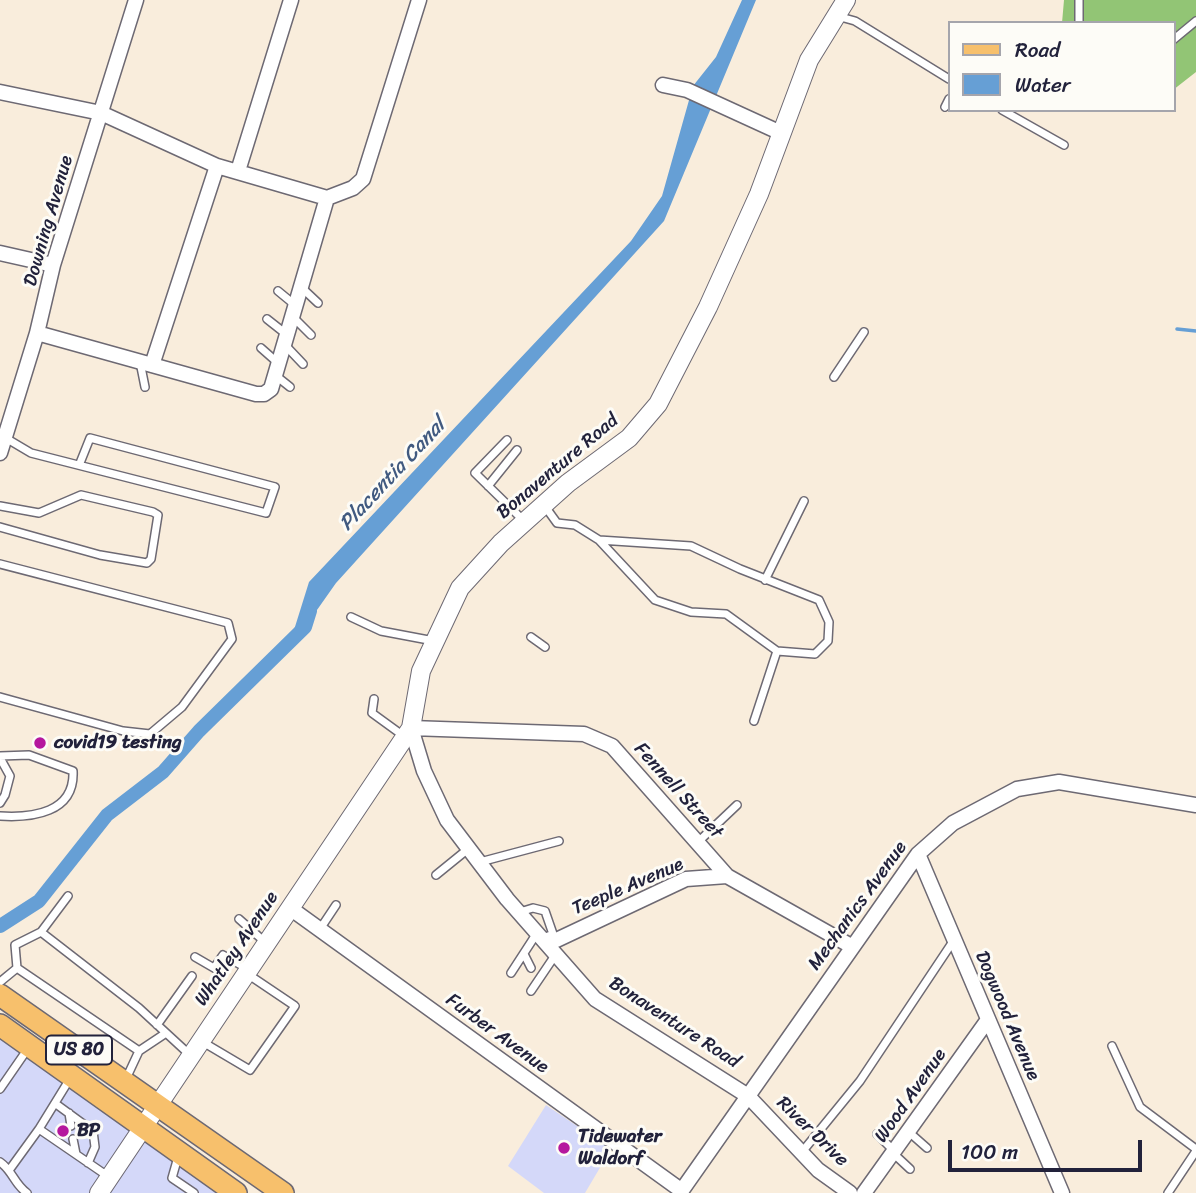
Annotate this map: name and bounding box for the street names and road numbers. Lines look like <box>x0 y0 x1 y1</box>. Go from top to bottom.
street label: Downing Avenue <box>19 153 79 289</box>
street label: Bonaventure Road <box>493 410 623 524</box>
street label: Fennell Street <box>629 738 727 844</box>
street label: Mechanics Avenue <box>804 837 912 975</box>
street label: Teeple Avenue <box>569 853 687 921</box>
street label: Whatley Avenue <box>190 887 284 1011</box>
street label: Dogwood Avenue <box>969 948 1045 1084</box>
street label: Bonaventure Road <box>604 972 744 1074</box>
street label: Furber Avenue <box>441 989 553 1079</box>
road number: US 80 <box>46 1036 112 1064</box>
street label: Wood Avenue <box>870 1045 952 1147</box>
street label: River Drive <box>771 1092 853 1172</box>

